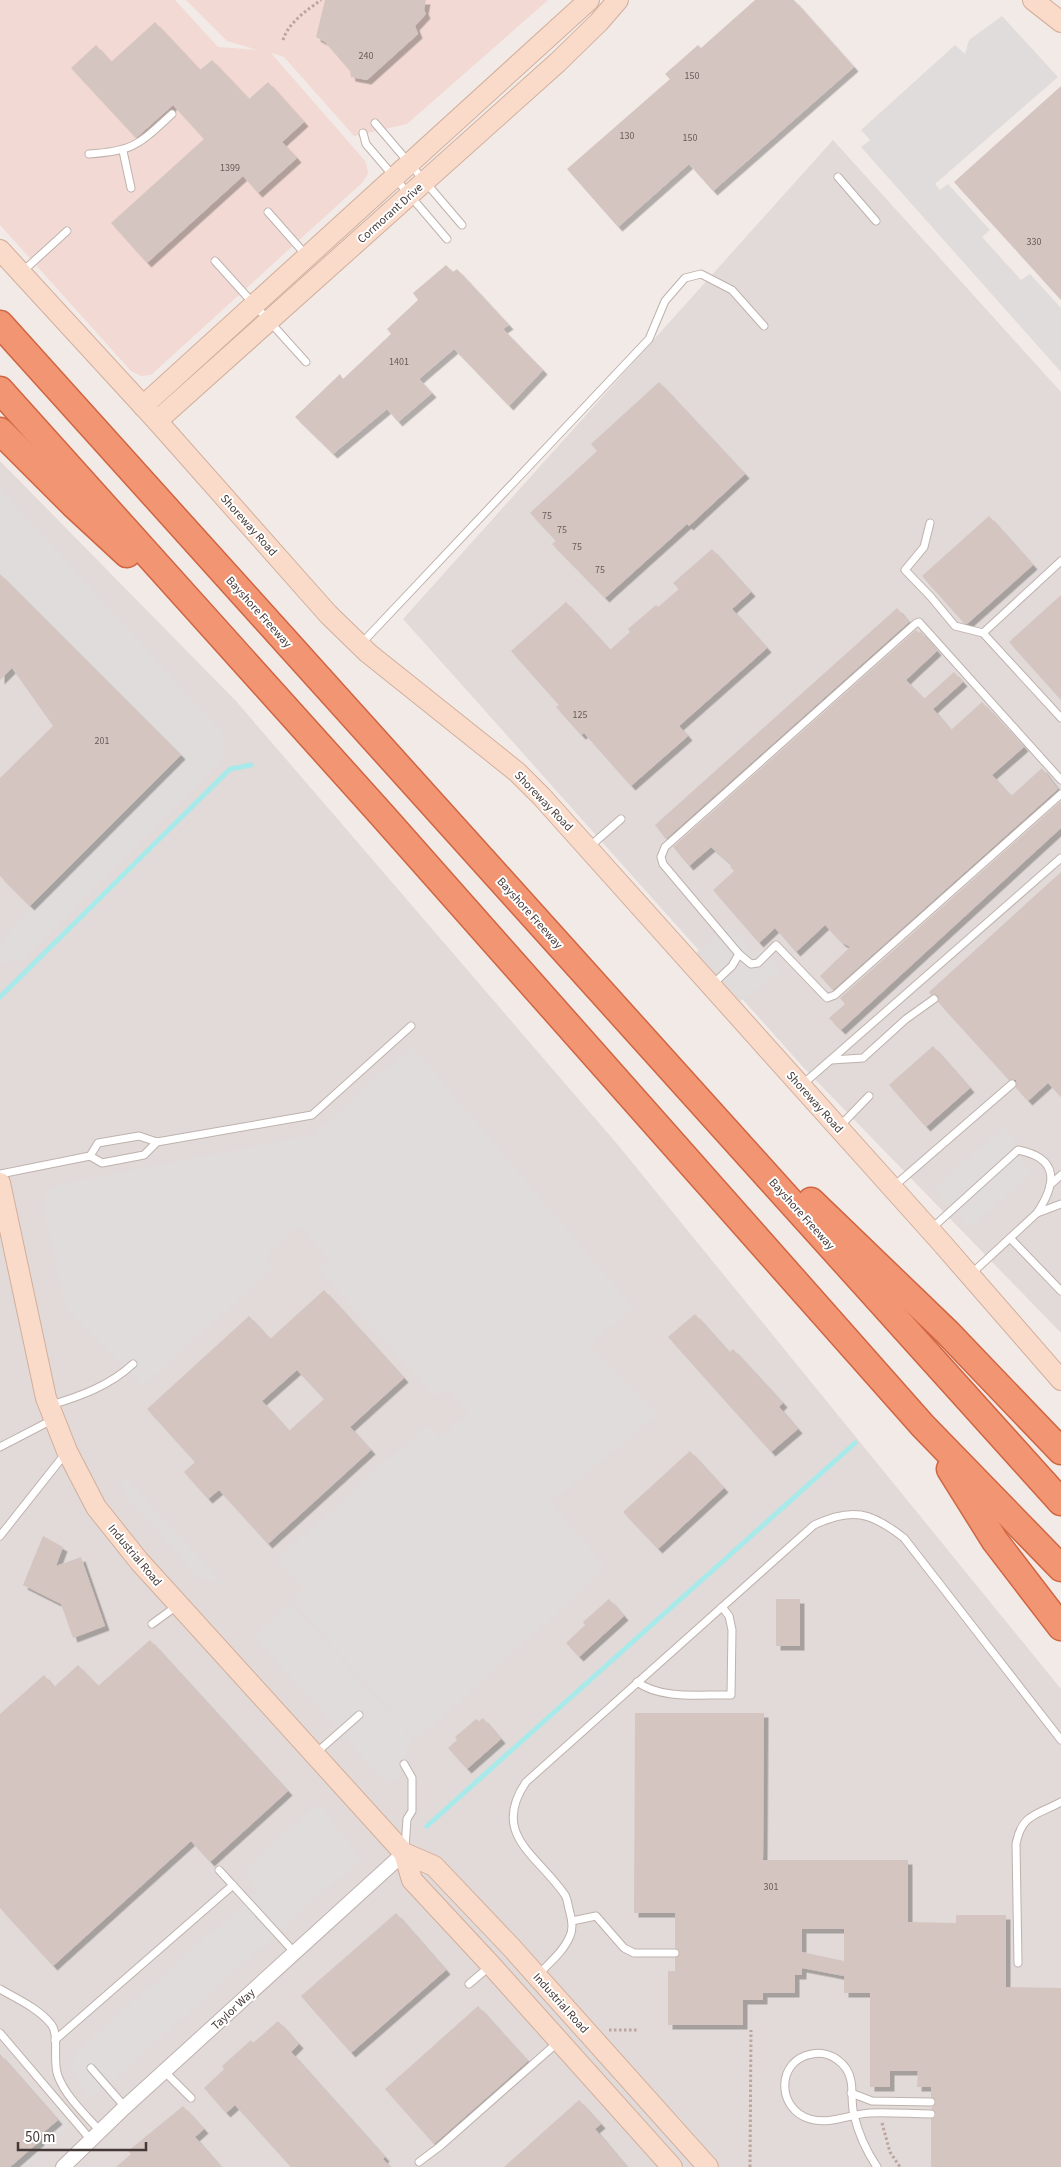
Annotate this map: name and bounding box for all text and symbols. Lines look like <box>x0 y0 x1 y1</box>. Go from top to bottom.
house number: 240 <box>359 49 373 63</box>
house number: 150 <box>685 69 699 83</box>
house number: 130 <box>620 129 634 143</box>
house number: 150 <box>683 131 697 145</box>
house number: 1399 <box>220 161 240 175</box>
street label: Cormorant Drive <box>354 179 427 247</box>
house number: 330 <box>1027 235 1041 249</box>
house number: 1401 <box>389 355 409 369</box>
street label: Shoreway Road <box>216 491 281 560</box>
house number: 75 <box>542 509 552 523</box>
house number: 75 <box>557 523 567 537</box>
house number: 75 <box>572 540 582 554</box>
house number: 75 <box>595 563 605 577</box>
street label: Bayshore Freeway <box>222 573 296 652</box>
house number: 125 <box>573 708 587 722</box>
house number: 201 <box>95 734 109 748</box>
street label: Shoreway Road <box>510 767 577 835</box>
street label: Bayshore Freeway <box>493 874 567 953</box>
street label: Shoreway Road <box>782 1068 847 1137</box>
street label: Bayshore Freeway <box>765 1175 839 1254</box>
street label: Industrial Road <box>104 1521 166 1590</box>
house number: 301 <box>764 1880 778 1894</box>
street label: Industrial Road <box>529 1969 592 2037</box>
street label: Taylor Way <box>208 1984 259 2034</box>
scale bar <box>18 2120 145 2152</box>
text: 50 m <box>25 2127 55 2148</box>

